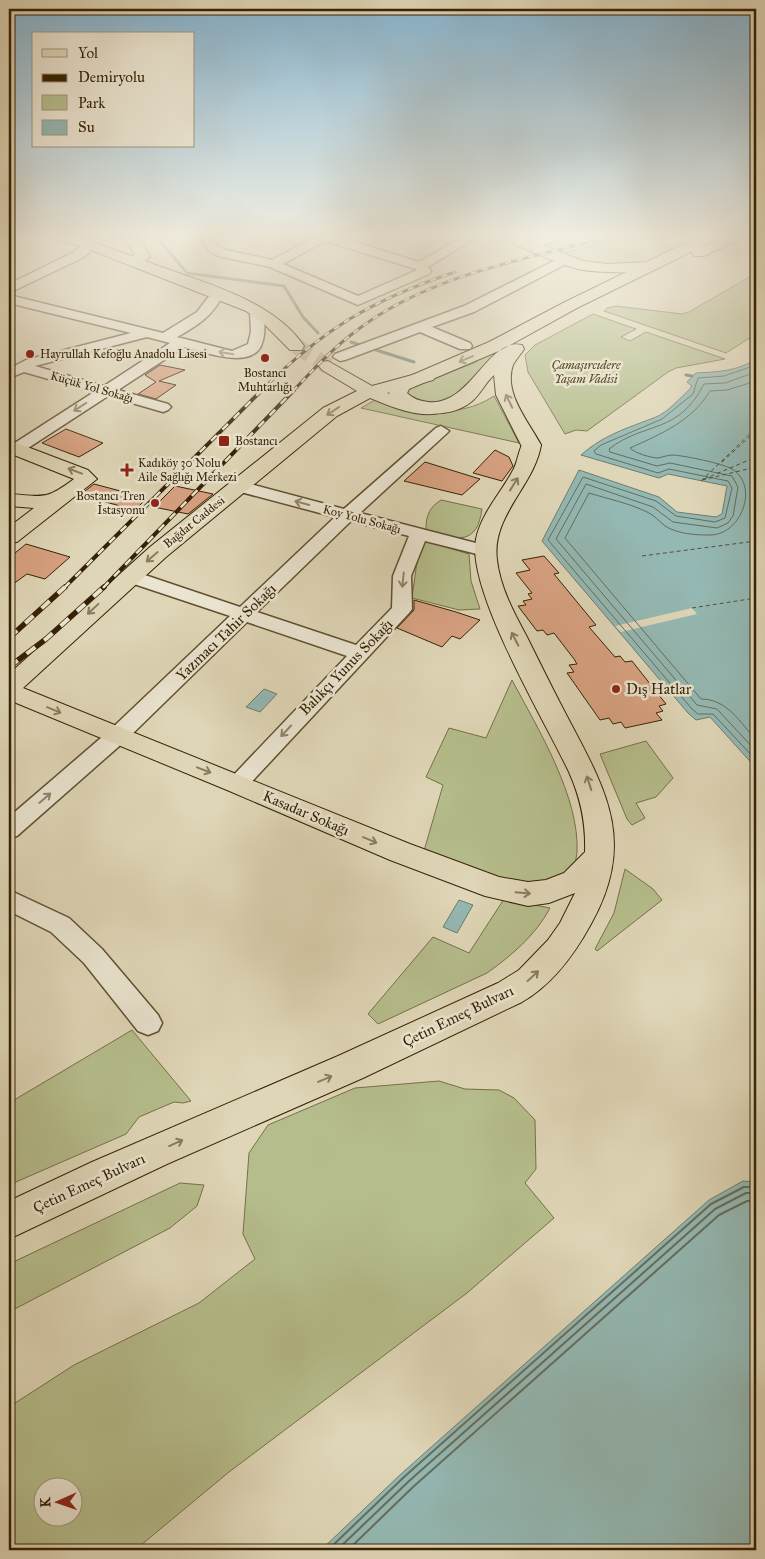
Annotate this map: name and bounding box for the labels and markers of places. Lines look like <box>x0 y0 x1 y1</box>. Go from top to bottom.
place label: Hayrullah Kefoğlu Anadolu Lisesi <box>40 347 208 362</box>
marker: Hayrullah Kefoğlu Anadolu Lisesi <box>24 348 36 360</box>
marker: Bostancı Muhtarlığı <box>259 352 271 364</box>
place label: Bostancı Muhtarlığı <box>238 366 293 395</box>
marker: Bostancı <box>217 434 231 448</box>
place label: Bostancı <box>235 434 278 448</box>
place label: Kadıköy 30 Nolu Aile Sağlığı Merkezi <box>137 456 237 485</box>
marker: Kadıköy 30 Nolu Aile Sağlığı Merkezi <box>120 463 134 477</box>
place label: Bostancı Tren İstasyonu <box>76 489 146 517</box>
marker: Bostancı Tren İstasyonu <box>149 497 161 509</box>
place label: Dış Hatlar <box>626 680 692 698</box>
marker: Dış Hatlar <box>610 683 622 695</box>

